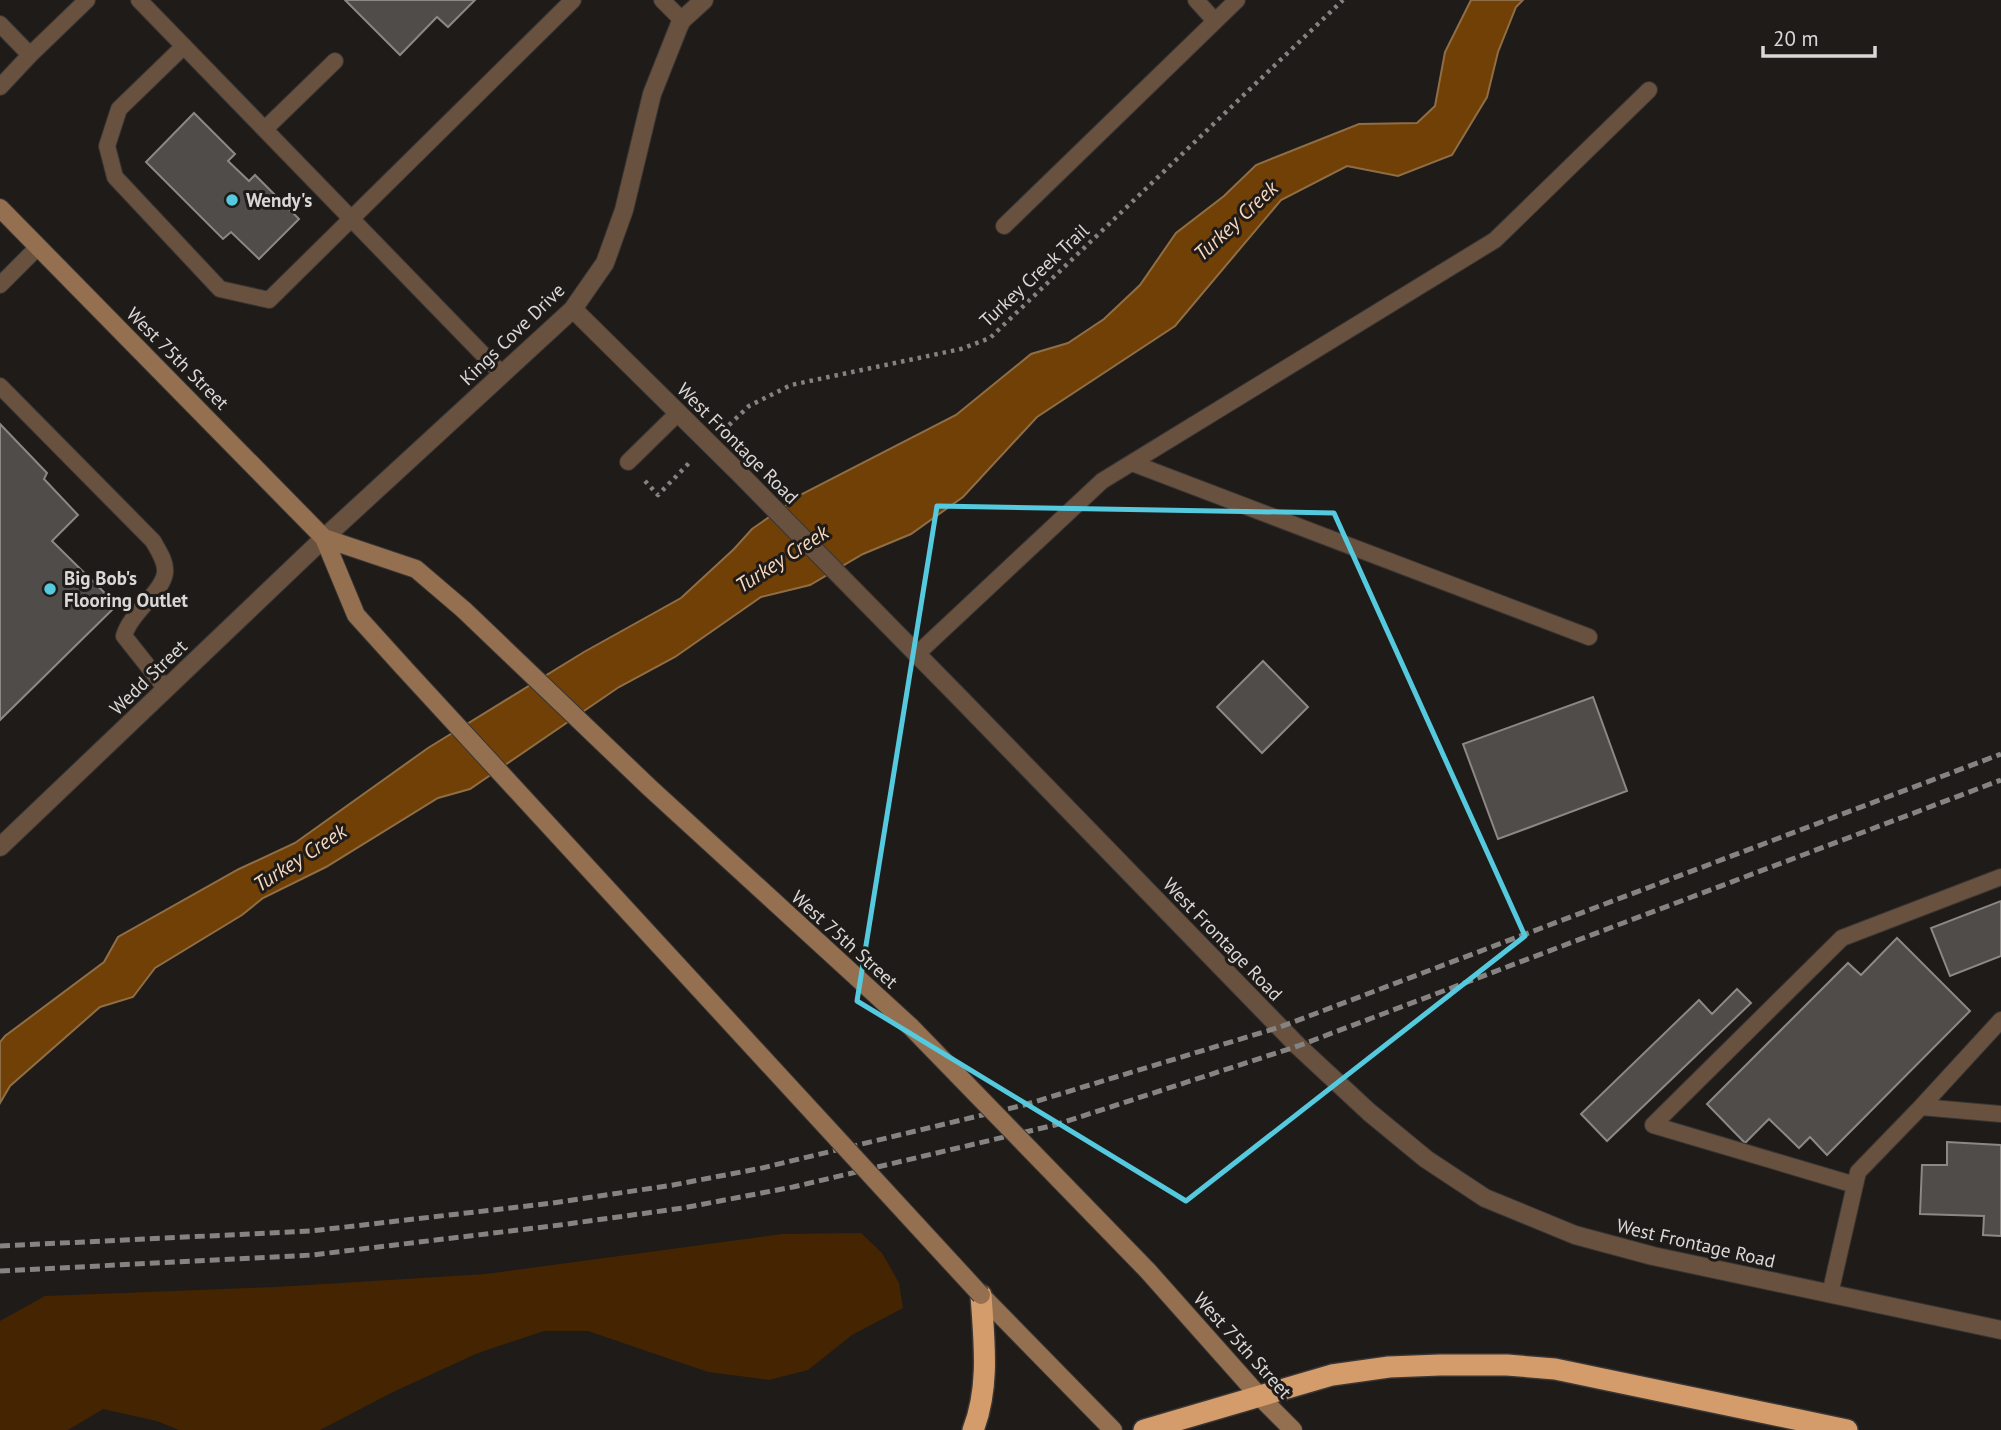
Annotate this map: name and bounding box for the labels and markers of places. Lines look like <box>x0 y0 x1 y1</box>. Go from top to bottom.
place label: Wendy's <box>246 188 312 212</box>
marker: Wendy's <box>224 192 240 208</box>
place label: Big Bob's Flooring Outlet <box>64 566 188 612</box>
marker: Big Bob's Flooring Outlet <box>42 581 58 597</box>

